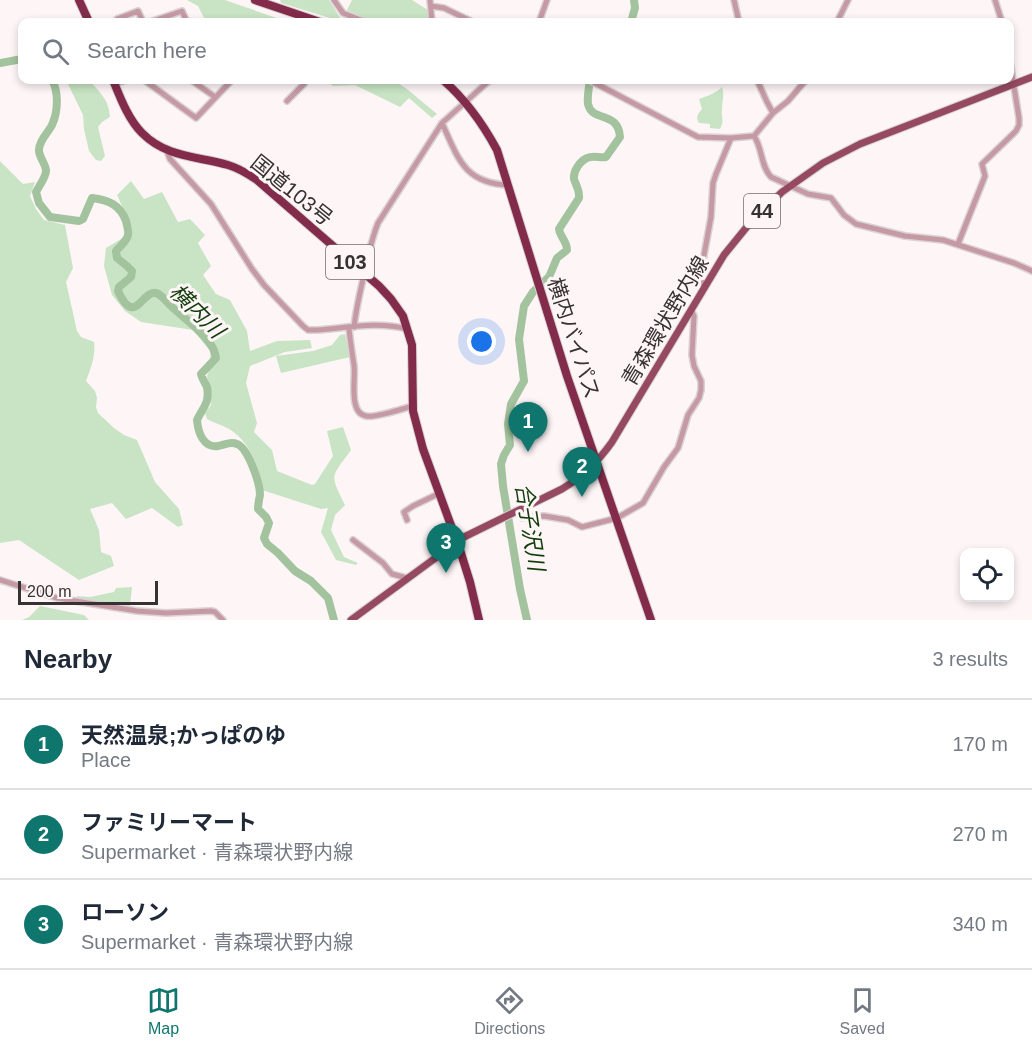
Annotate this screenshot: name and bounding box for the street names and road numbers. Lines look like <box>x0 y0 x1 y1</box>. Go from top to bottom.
street label: 国道103号 <box>247 150 337 230</box>
road number: 44 <box>744 194 780 228</box>
road number: 103 <box>326 245 374 279</box>
street label: 青森環状野内線 <box>617 252 713 390</box>
street label: 横内バイパス <box>544 275 604 401</box>

